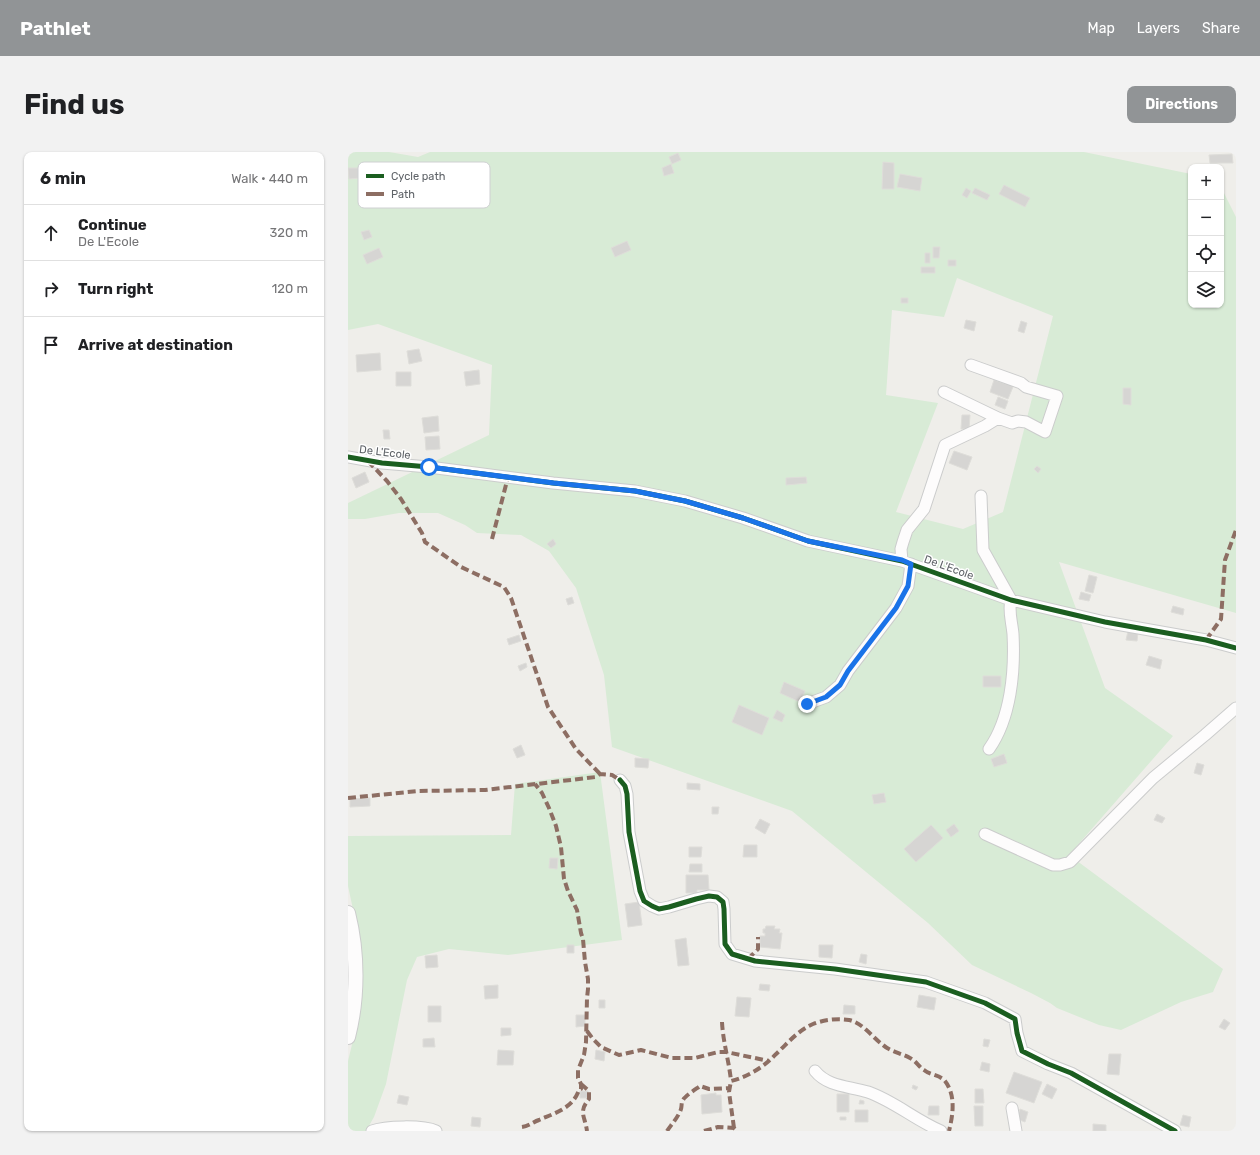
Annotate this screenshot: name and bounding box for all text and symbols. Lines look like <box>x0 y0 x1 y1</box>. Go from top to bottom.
text: Pathlet <box>20 17 91 40</box>
text: Map <box>1088 20 1115 37</box>
text: Layers <box>1137 20 1180 37</box>
text: Share <box>1202 20 1240 37</box>
button: Directions <box>1127 86 1236 123</box>
text: Find us <box>24 88 124 121</box>
legend <box>358 162 490 208</box>
map controls <box>1188 164 1224 308</box>
button: + <box>1188 164 1224 200</box>
text: 6 min <box>40 168 86 188</box>
text: Cycle path <box>391 170 445 183</box>
text: Walk · 440 m <box>231 171 308 186</box>
text: Path <box>391 188 415 201</box>
button: − <box>1188 200 1224 236</box>
text: Continue <box>78 216 147 234</box>
icon: ahead <box>40 222 62 244</box>
text: 320 m <box>270 225 308 240</box>
text: De L'Ecole <box>78 234 139 249</box>
button: locate <box>1188 236 1224 272</box>
button: layers <box>1188 272 1224 308</box>
icon: right <box>40 278 62 300</box>
text: Turn right <box>78 280 153 298</box>
text: 120 m <box>272 281 308 296</box>
icon: arrive <box>40 334 62 356</box>
text: Arrive at destination <box>78 336 233 354</box>
street label: De L'Ecole <box>358 443 411 462</box>
route start <box>420 458 438 476</box>
street label: De L'Ecole <box>922 553 975 582</box>
route end <box>798 695 816 713</box>

